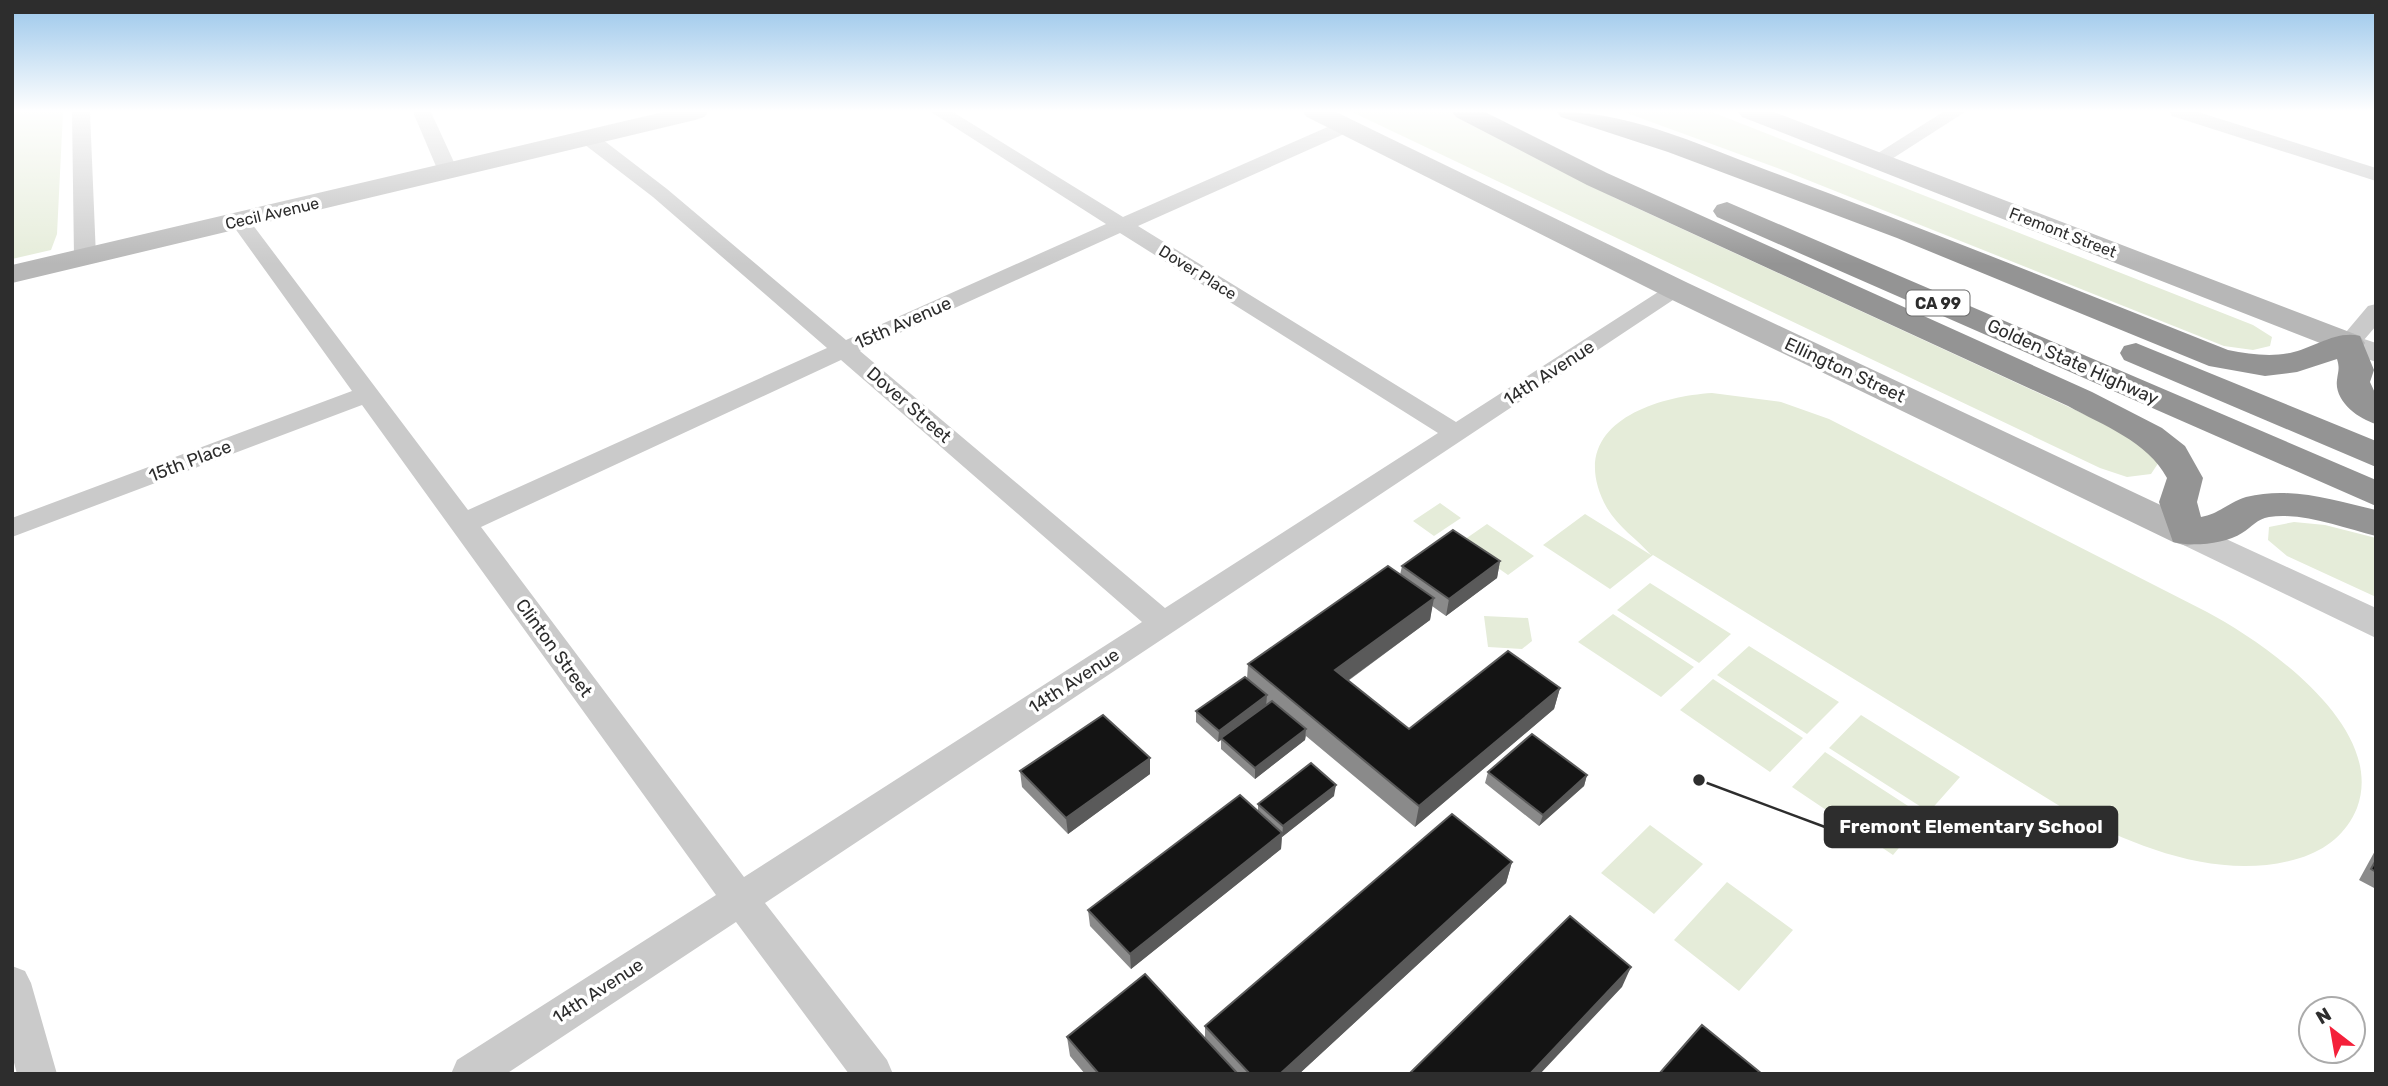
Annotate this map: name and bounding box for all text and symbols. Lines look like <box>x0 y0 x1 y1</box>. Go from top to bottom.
street label: Cecil Avenue <box>223 193 321 234</box>
street label: Fremont Street <box>2006 203 2119 262</box>
street label: Dover Place <box>1155 241 1240 304</box>
road number: CA 99 <box>1906 290 1969 316</box>
street label: 15th Avenue <box>851 292 955 354</box>
street label: Golden State Highway <box>1984 314 2162 410</box>
street label: Ellington Street <box>1781 332 1909 408</box>
street label: 14th Avenue <box>1499 335 1599 411</box>
street label: Dover Street <box>862 362 956 448</box>
street label: 15th Place <box>146 435 234 487</box>
street label: Clinton Street <box>511 595 597 701</box>
street label: 14th Avenue <box>1024 643 1124 719</box>
callout: Fremont Elementary School <box>1825 807 2117 847</box>
text: Fremont Elementary School <box>1839 815 2103 838</box>
street label: 14th Avenue <box>548 953 648 1029</box>
north arrow <box>2297 995 2367 1065</box>
text: N <box>2312 1002 2335 1029</box>

